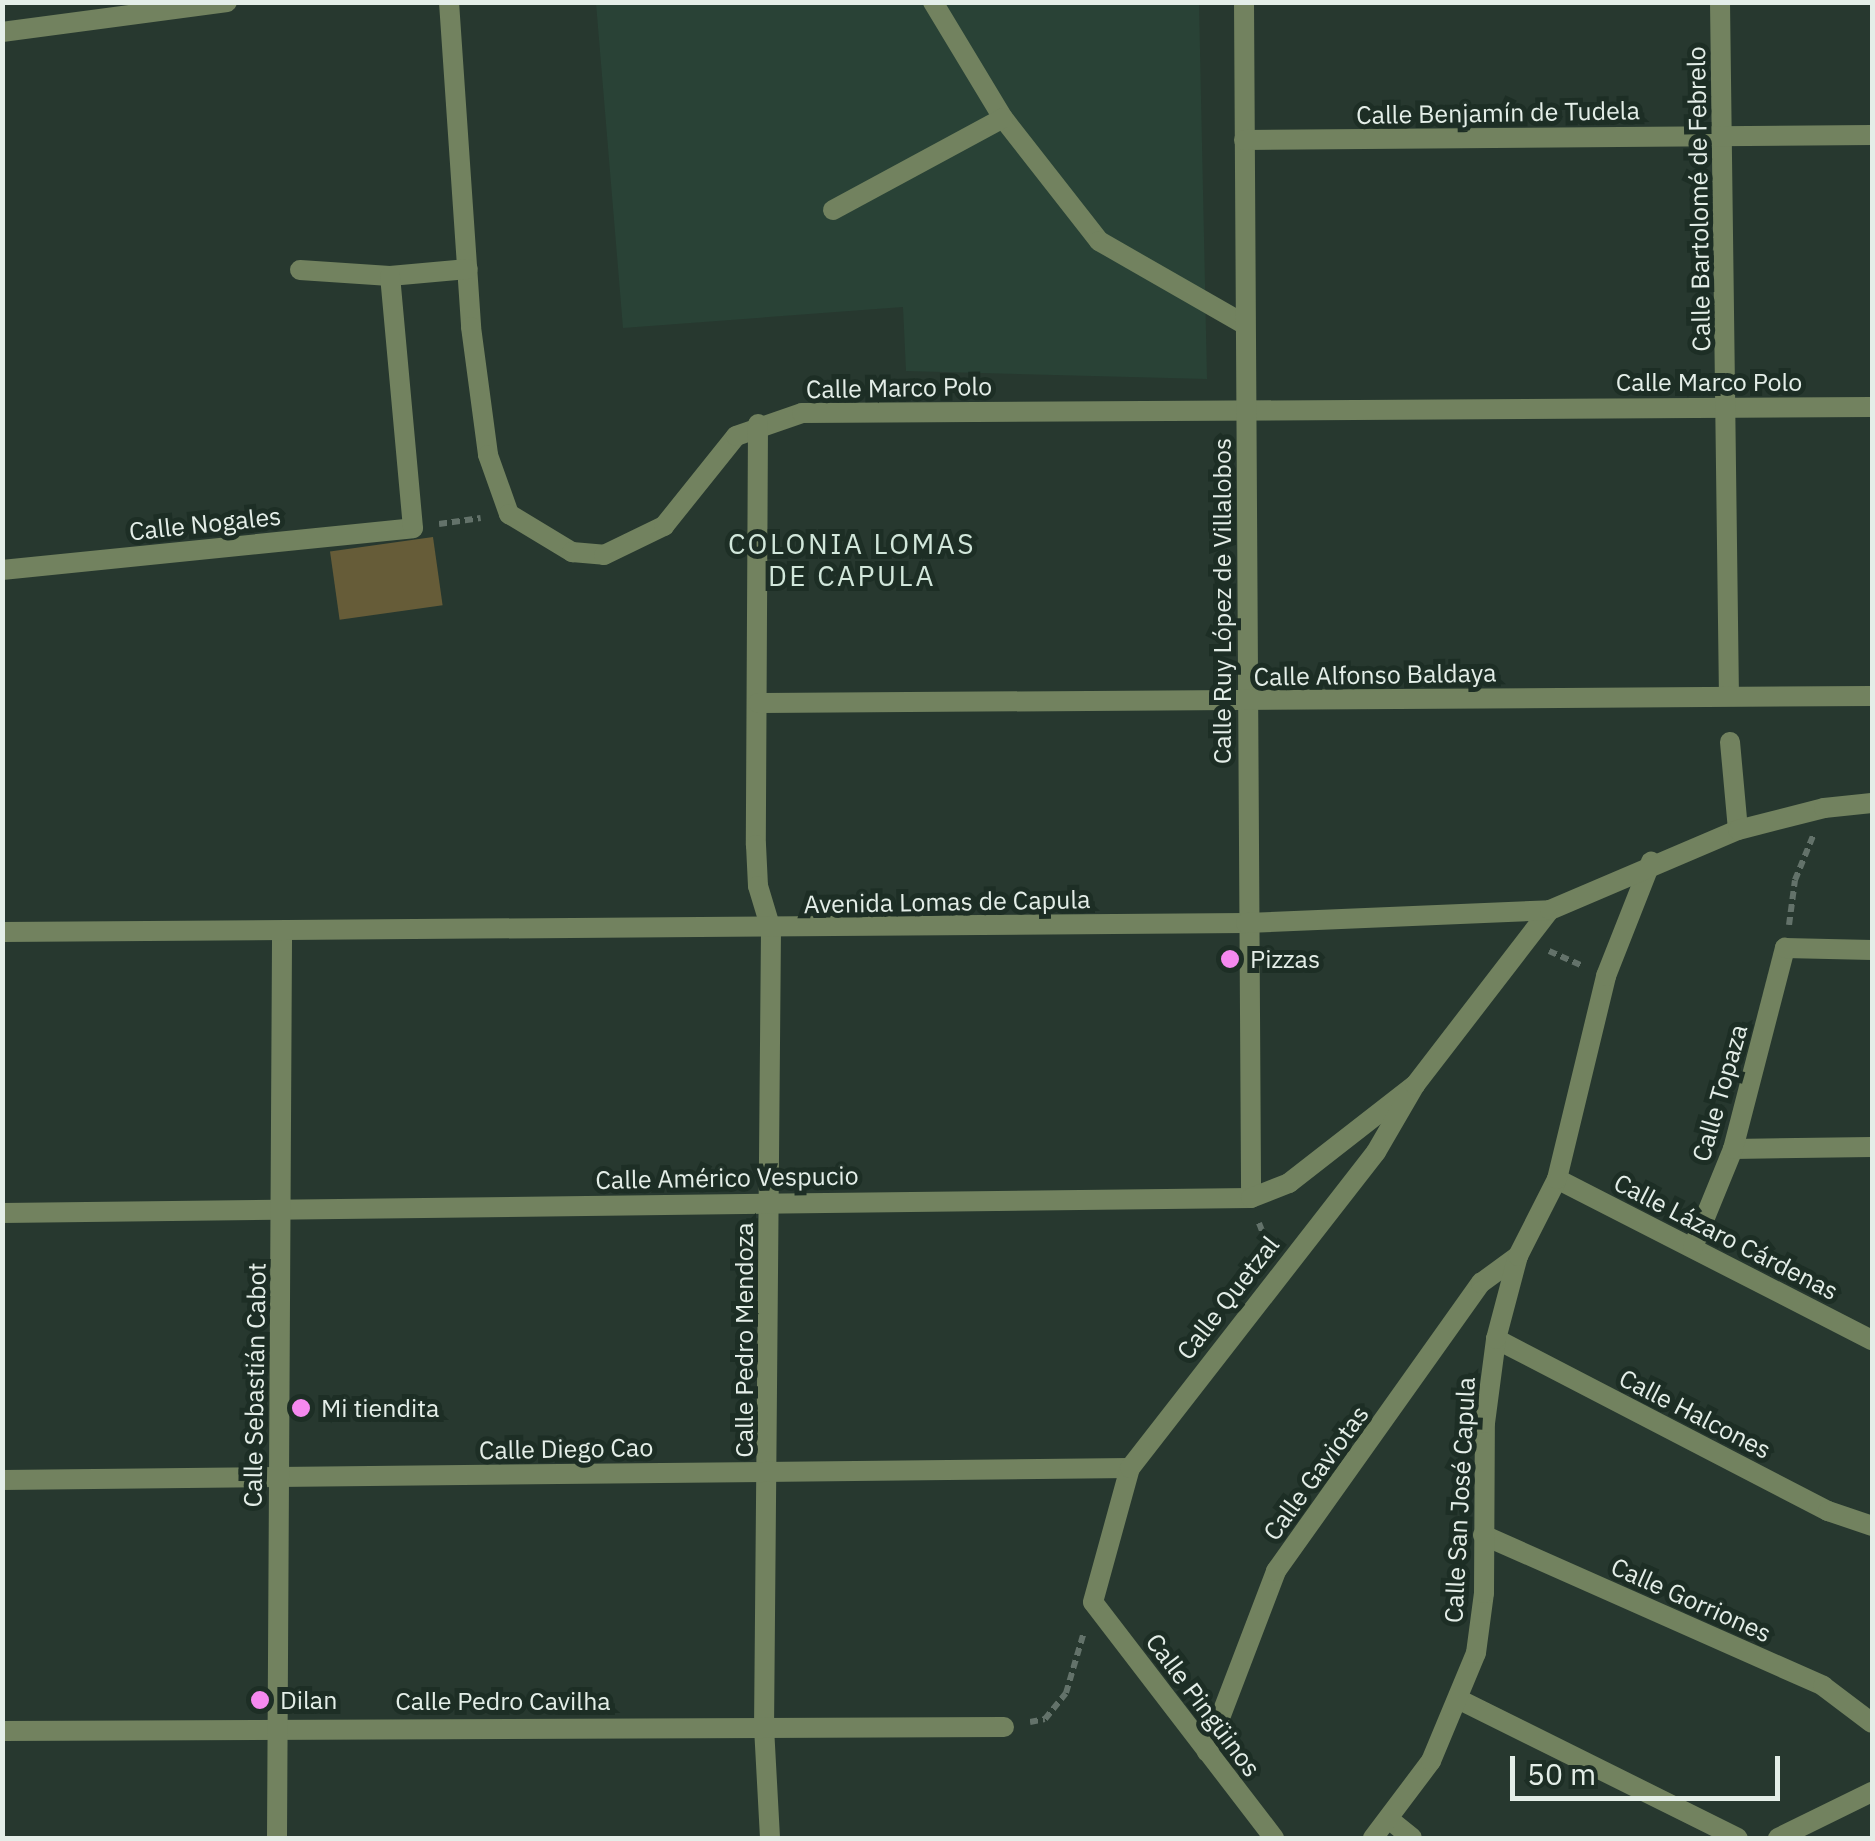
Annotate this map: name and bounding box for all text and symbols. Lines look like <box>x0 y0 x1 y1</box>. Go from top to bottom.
street label: Calle Bartolomé de Febrelo <box>1681 46 1717 352</box>
street label: Calle Benjamín de Tudela <box>1356 96 1640 130</box>
street label: Calle Marco Polo <box>1616 367 1802 397</box>
street label: Calle Marco Polo <box>806 371 992 405</box>
street label: Calle Ruy López de Villalobos <box>1207 438 1237 764</box>
street label: Calle Nogales <box>127 501 283 547</box>
district label: COLONIA LOMAS DE CAPULA <box>728 527 976 593</box>
street label: Calle Alfonso Baldaya <box>1253 658 1497 692</box>
street label: Avenida Lomas de Capula <box>803 884 1091 920</box>
place label: Pizzas <box>1250 944 1320 974</box>
marker: Pizzas <box>1219 948 1241 970</box>
street label: Calle Topaza <box>1686 1021 1754 1165</box>
street label: Calle Américo Vespucio <box>595 1161 859 1195</box>
street label: Calle Lázaro Cárdenas <box>1609 1167 1843 1307</box>
street label: Calle Pedro Mendoza <box>729 1222 759 1458</box>
street label: Calle Quetzal <box>1171 1230 1285 1366</box>
street label: Calle Sebastián Cabot <box>238 1262 272 1508</box>
street label: Calle Halcones <box>1614 1363 1776 1465</box>
street label: Calle San José Capula <box>1439 1376 1481 1624</box>
place label: Mi tiendita <box>321 1393 439 1423</box>
marker: Mi tiendita <box>290 1397 312 1419</box>
street label: Calle Gaviotas <box>1257 1400 1375 1546</box>
street label: Calle Diego Cao <box>478 1432 654 1466</box>
street label: Calle Gorriones <box>1606 1551 1776 1649</box>
street label: Calle Pingüinos <box>1139 1627 1267 1783</box>
place label: Dilan <box>280 1685 337 1715</box>
street label: Calle Pedro Cavilha <box>395 1686 611 1716</box>
marker: Dilan <box>249 1689 271 1711</box>
scale bar <box>1515 1736 1785 1798</box>
text: 50 m <box>1527 1754 1596 1793</box>

